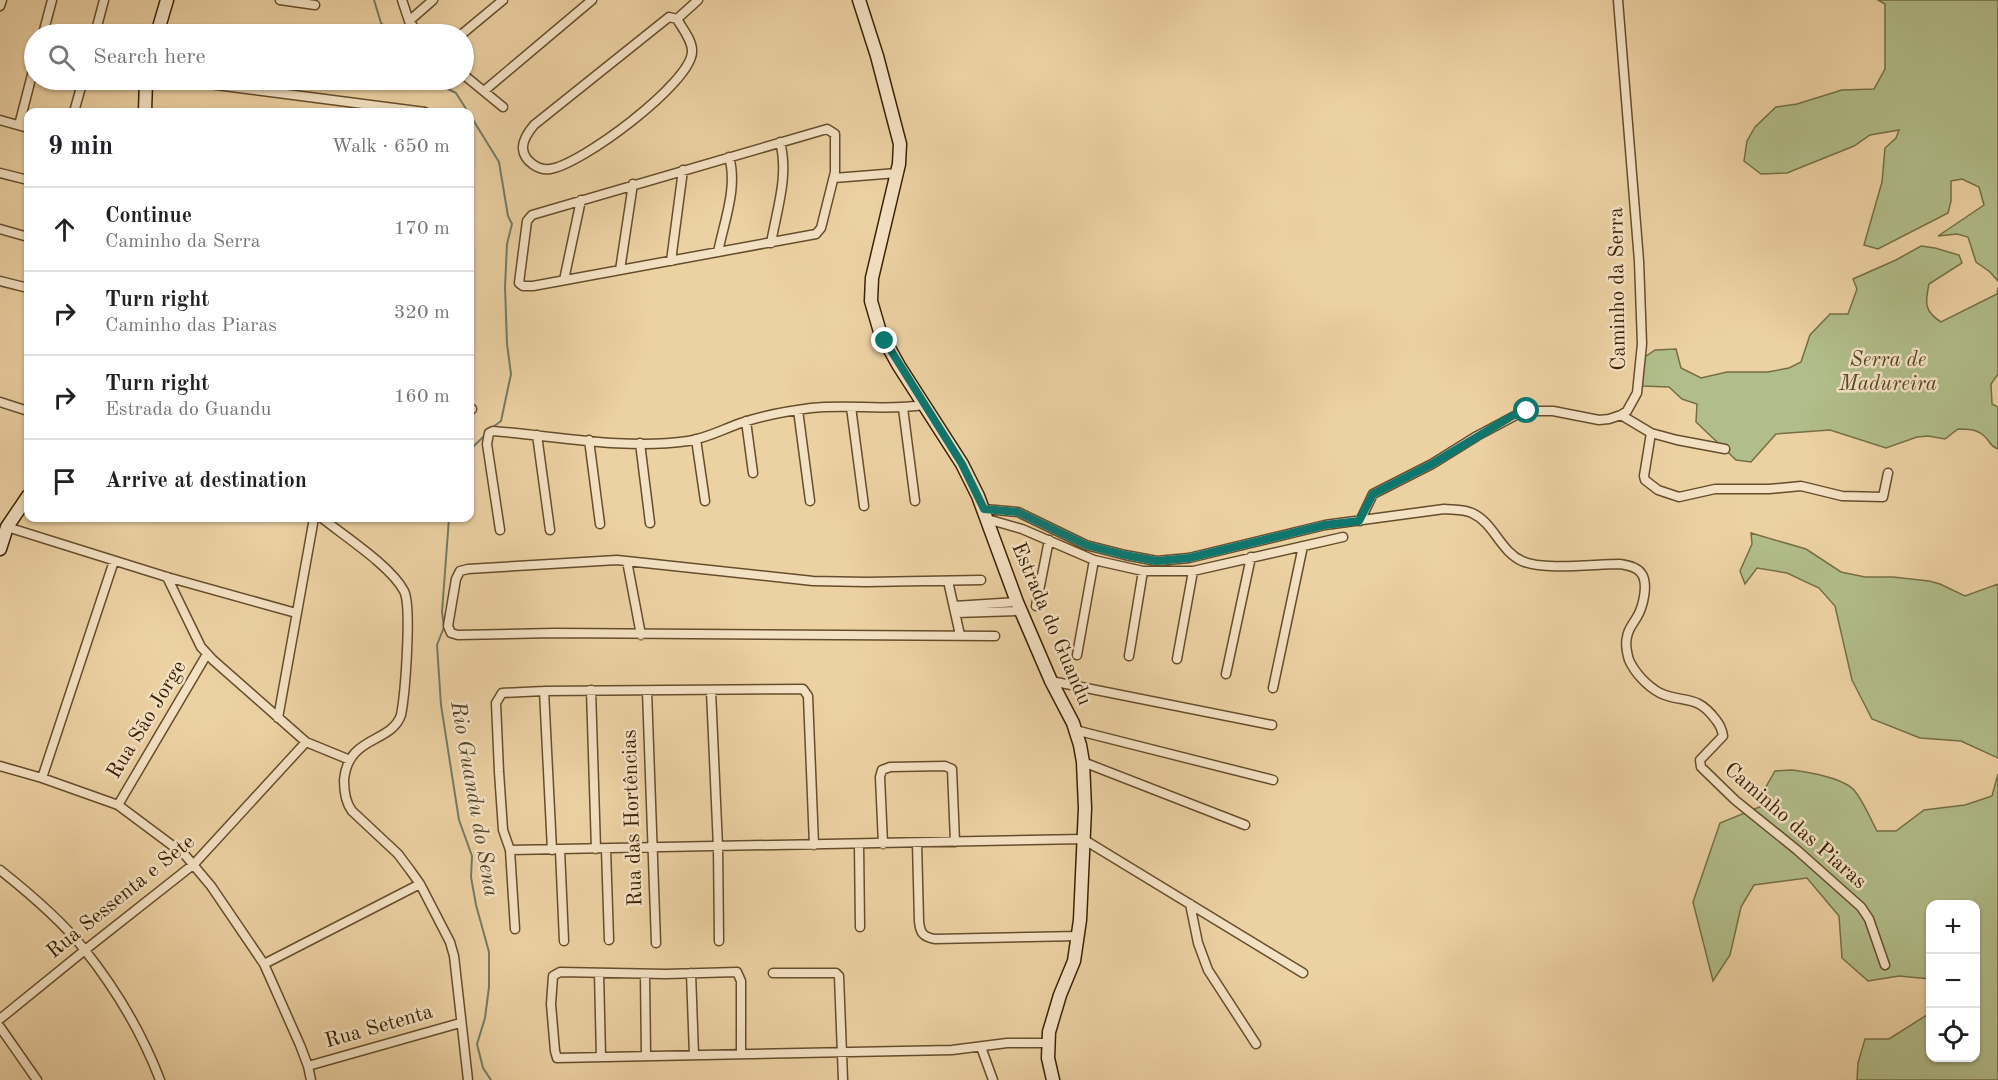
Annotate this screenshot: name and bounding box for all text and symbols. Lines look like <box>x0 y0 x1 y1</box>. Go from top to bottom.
search box <box>24 24 474 90</box>
icon: search <box>45 41 78 74</box>
text: Search here <box>93 46 206 68</box>
text: 9 min <box>48 134 113 160</box>
text: Walk · 650 m <box>331 137 450 157</box>
text: Continue <box>105 205 192 227</box>
street label: Caminho da Serra <box>1606 207 1630 371</box>
icon: ahead <box>48 213 81 246</box>
text: 170 m <box>394 219 450 239</box>
text: Caminho da Serra <box>105 232 261 252</box>
text: Turn right <box>105 289 209 311</box>
icon: right <box>48 297 81 330</box>
text: 320 m <box>394 303 450 323</box>
text: Caminho das Piaras <box>105 316 277 336</box>
route end <box>871 327 897 353</box>
park label: Serra de Madureira <box>1838 350 1937 395</box>
text: Turn right <box>105 373 209 395</box>
icon: right <box>48 381 81 414</box>
text: 160 m <box>394 387 450 407</box>
route start <box>1513 397 1539 423</box>
text: Estrada do Guandu <box>105 400 271 420</box>
icon: arrive <box>48 465 81 498</box>
text: Arrive at destination <box>105 470 307 492</box>
street label: Estrada do Guandu <box>1007 540 1095 708</box>
street label: Rua São Jorge <box>104 657 190 783</box>
water label: Rio Guandu do Sena <box>446 699 502 899</box>
street label: Rua das Hortências <box>619 729 647 907</box>
street label: Caminho das Piaras <box>1720 759 1870 893</box>
street label: Rua Sessenta e Sete <box>43 831 199 963</box>
map controls <box>1926 900 1980 1062</box>
button: + <box>1926 900 1980 954</box>
button: − <box>1926 954 1980 1008</box>
street label: Rua Setenta <box>323 1002 435 1052</box>
button: locate <box>1926 1008 1980 1062</box>

